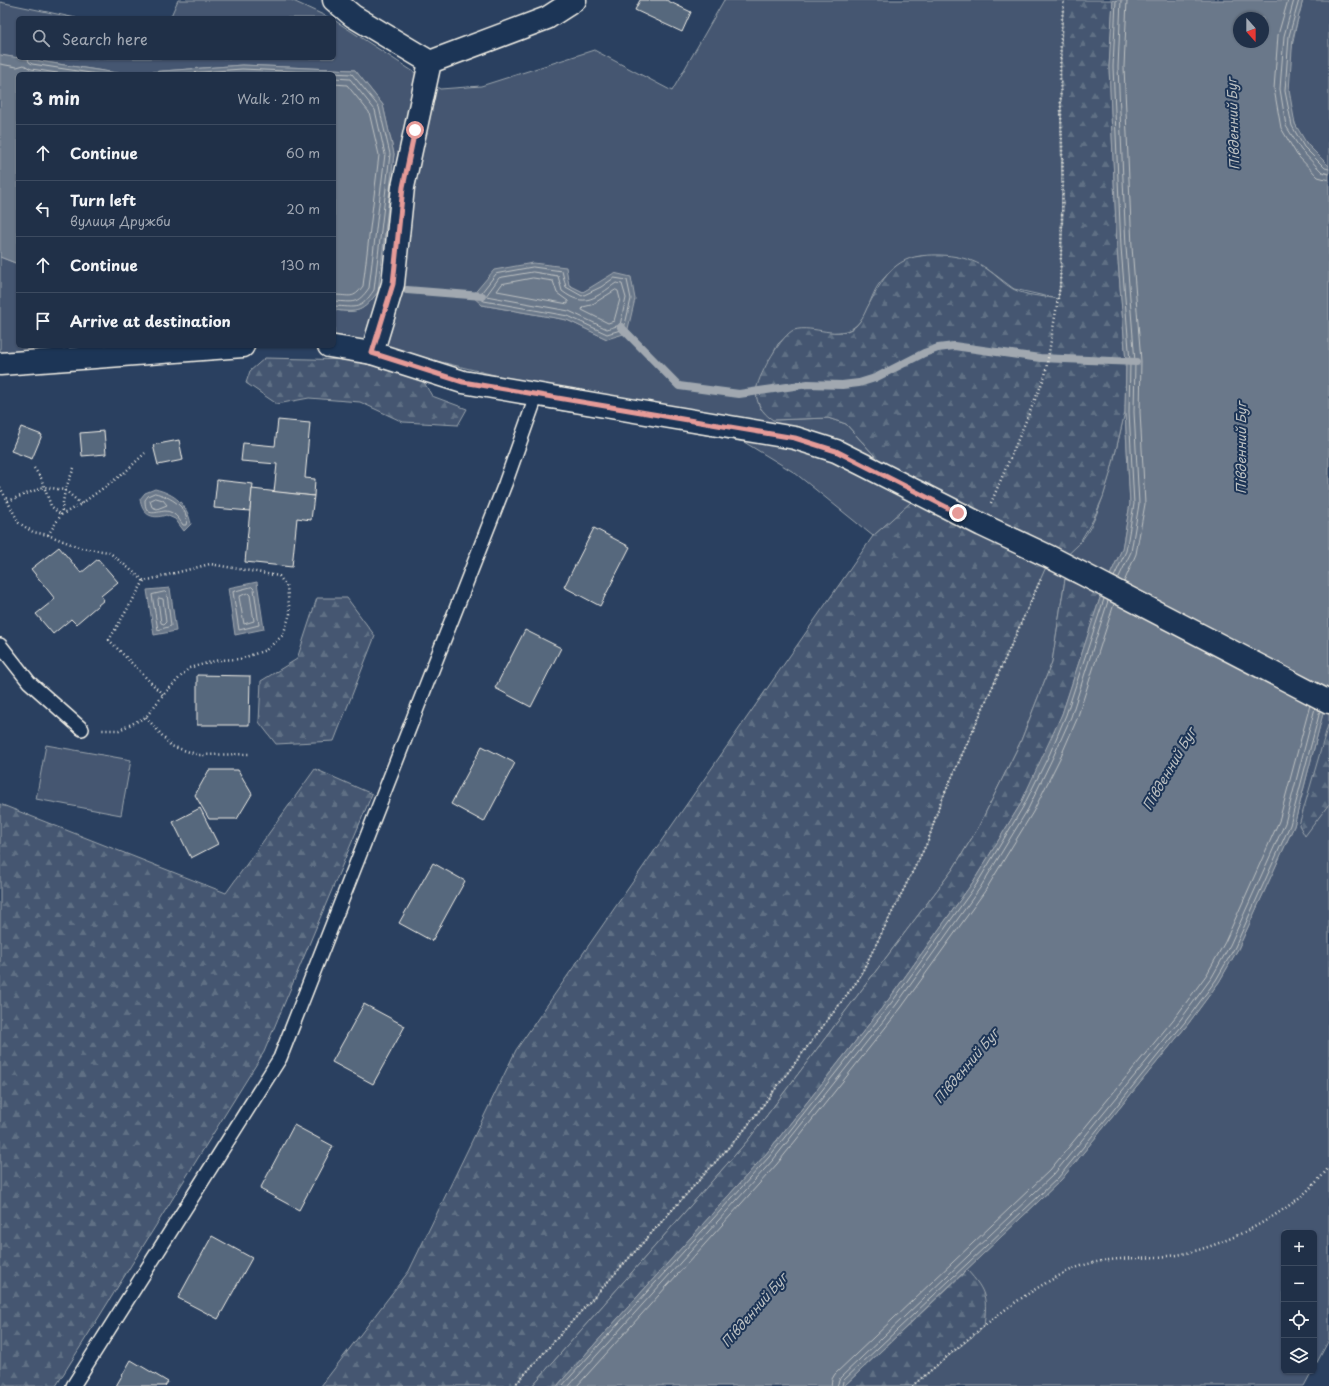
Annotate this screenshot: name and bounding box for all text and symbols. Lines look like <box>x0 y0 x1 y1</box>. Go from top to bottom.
north arrow <box>1233 12 1269 48</box>
search box <box>16 16 336 60</box>
icon: search <box>30 27 52 49</box>
text: Search here <box>62 27 148 50</box>
water label: Південний Буг <box>1221 75 1244 170</box>
text: 3 min <box>32 85 80 111</box>
text: Walk · 210 m <box>237 89 320 108</box>
route start <box>406 121 424 139</box>
text: Continue <box>70 141 138 164</box>
icon: ahead <box>32 142 54 164</box>
text: 60 m <box>286 143 320 162</box>
text: Turn left <box>70 188 136 211</box>
icon: left <box>32 198 54 220</box>
text: 20 m <box>286 199 320 218</box>
text: вулиця Дружби <box>70 211 171 230</box>
text: Continue <box>70 253 138 276</box>
icon: ahead <box>32 254 54 276</box>
text: 130 m <box>281 255 320 274</box>
text: Arrive at destination <box>70 309 231 332</box>
icon: arrive <box>32 310 54 332</box>
water label: Південний Буг <box>1231 400 1250 494</box>
route end <box>949 504 967 522</box>
water label: Південний Буг <box>1137 722 1201 813</box>
water label: Південний Буг <box>929 1023 1004 1107</box>
map controls <box>1281 1230 1317 1374</box>
button: + <box>1281 1230 1317 1266</box>
button: − <box>1281 1266 1317 1302</box>
water label: Південний Буг <box>716 1267 792 1351</box>
button: locate <box>1281 1302 1317 1338</box>
button: layers <box>1281 1338 1317 1374</box>

